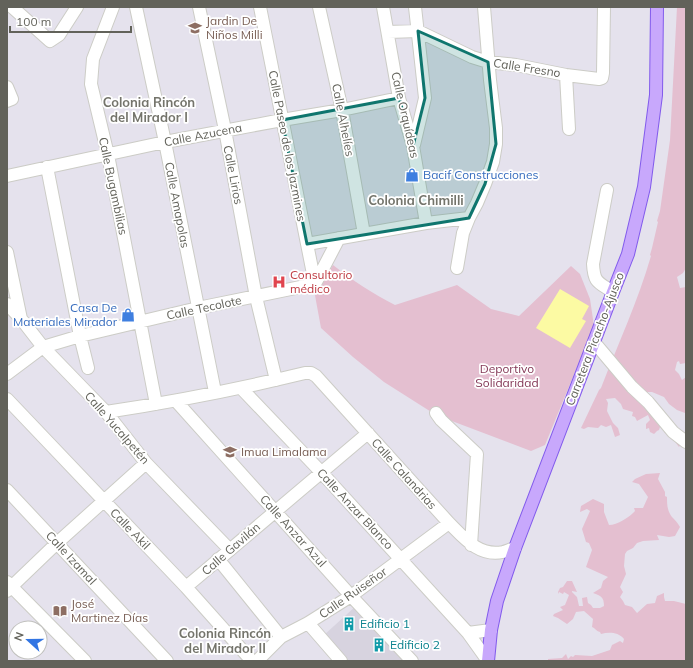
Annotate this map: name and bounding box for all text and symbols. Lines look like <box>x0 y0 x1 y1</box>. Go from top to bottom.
scale bar <box>10 8 131 34</box>
place label: Jardin De Niños Milli <box>206 13 263 42</box>
text: 100 m <box>16 14 51 29</box>
school or university icon: Jardin De Niños Milli <box>187 20 203 36</box>
street label: Calle Fresno <box>492 55 562 80</box>
street label: Calle Paseo de los Jazmines <box>265 69 310 223</box>
street label: Calle Orquídeas <box>388 70 423 159</box>
street label: Calle Alhelíes <box>329 82 358 158</box>
district label: Colonia Rincón del Mirador I <box>103 94 195 125</box>
street label: Calle Azucena <box>163 120 243 149</box>
street label: Calle Bugambilias <box>96 136 131 236</box>
street label: Calle Lirios <box>220 144 247 206</box>
street label: Calle Amapolas <box>162 161 193 249</box>
shop icon: Bacif Construcciones <box>404 167 420 183</box>
place label: Bacif Construcciones <box>423 167 538 182</box>
district label: Colonia Chimilli <box>368 192 464 208</box>
place label: Consultorio médico <box>290 267 353 296</box>
street label: Carretera Picacho-Ajusco <box>562 270 627 408</box>
hospital icon: Consultorio médico <box>271 274 287 290</box>
street label: Calle Tecolote <box>165 292 243 323</box>
place label: Casa De Materiales Mirador <box>13 300 118 329</box>
shop icon: Casa De Materiales Mirador <box>120 307 136 323</box>
park label: Deportivo Solidaridad <box>475 361 539 390</box>
street label: Calle Yucalpetén <box>82 388 153 467</box>
street label: Calle Calandrias <box>369 435 440 512</box>
school or university icon: Imua Limalama <box>222 444 238 460</box>
place label: Imua Limalama <box>241 444 327 459</box>
street label: Calle Anzar Blanco <box>314 465 397 552</box>
street label: Calle Anzar Azul <box>257 491 330 570</box>
street label: Calle Akil <box>107 505 154 552</box>
street label: Calle Gavilán <box>198 519 263 578</box>
street label: Calle Izamal <box>43 528 100 588</box>
street label: Calle Ruiseñor <box>316 563 390 622</box>
place label: José Martinez Días <box>71 596 148 625</box>
library icon: José Martinez Días <box>52 603 68 619</box>
building icon: Edificio 1 <box>341 616 357 632</box>
place label: Edificio 1 <box>360 616 410 631</box>
north arrow <box>8 620 48 660</box>
district label: Colonia Rincón del Mirador II <box>179 625 271 656</box>
text: N <box>11 630 27 643</box>
building icon: Edificio 2 <box>371 637 387 653</box>
place label: Edificio 2 <box>390 637 440 652</box>

